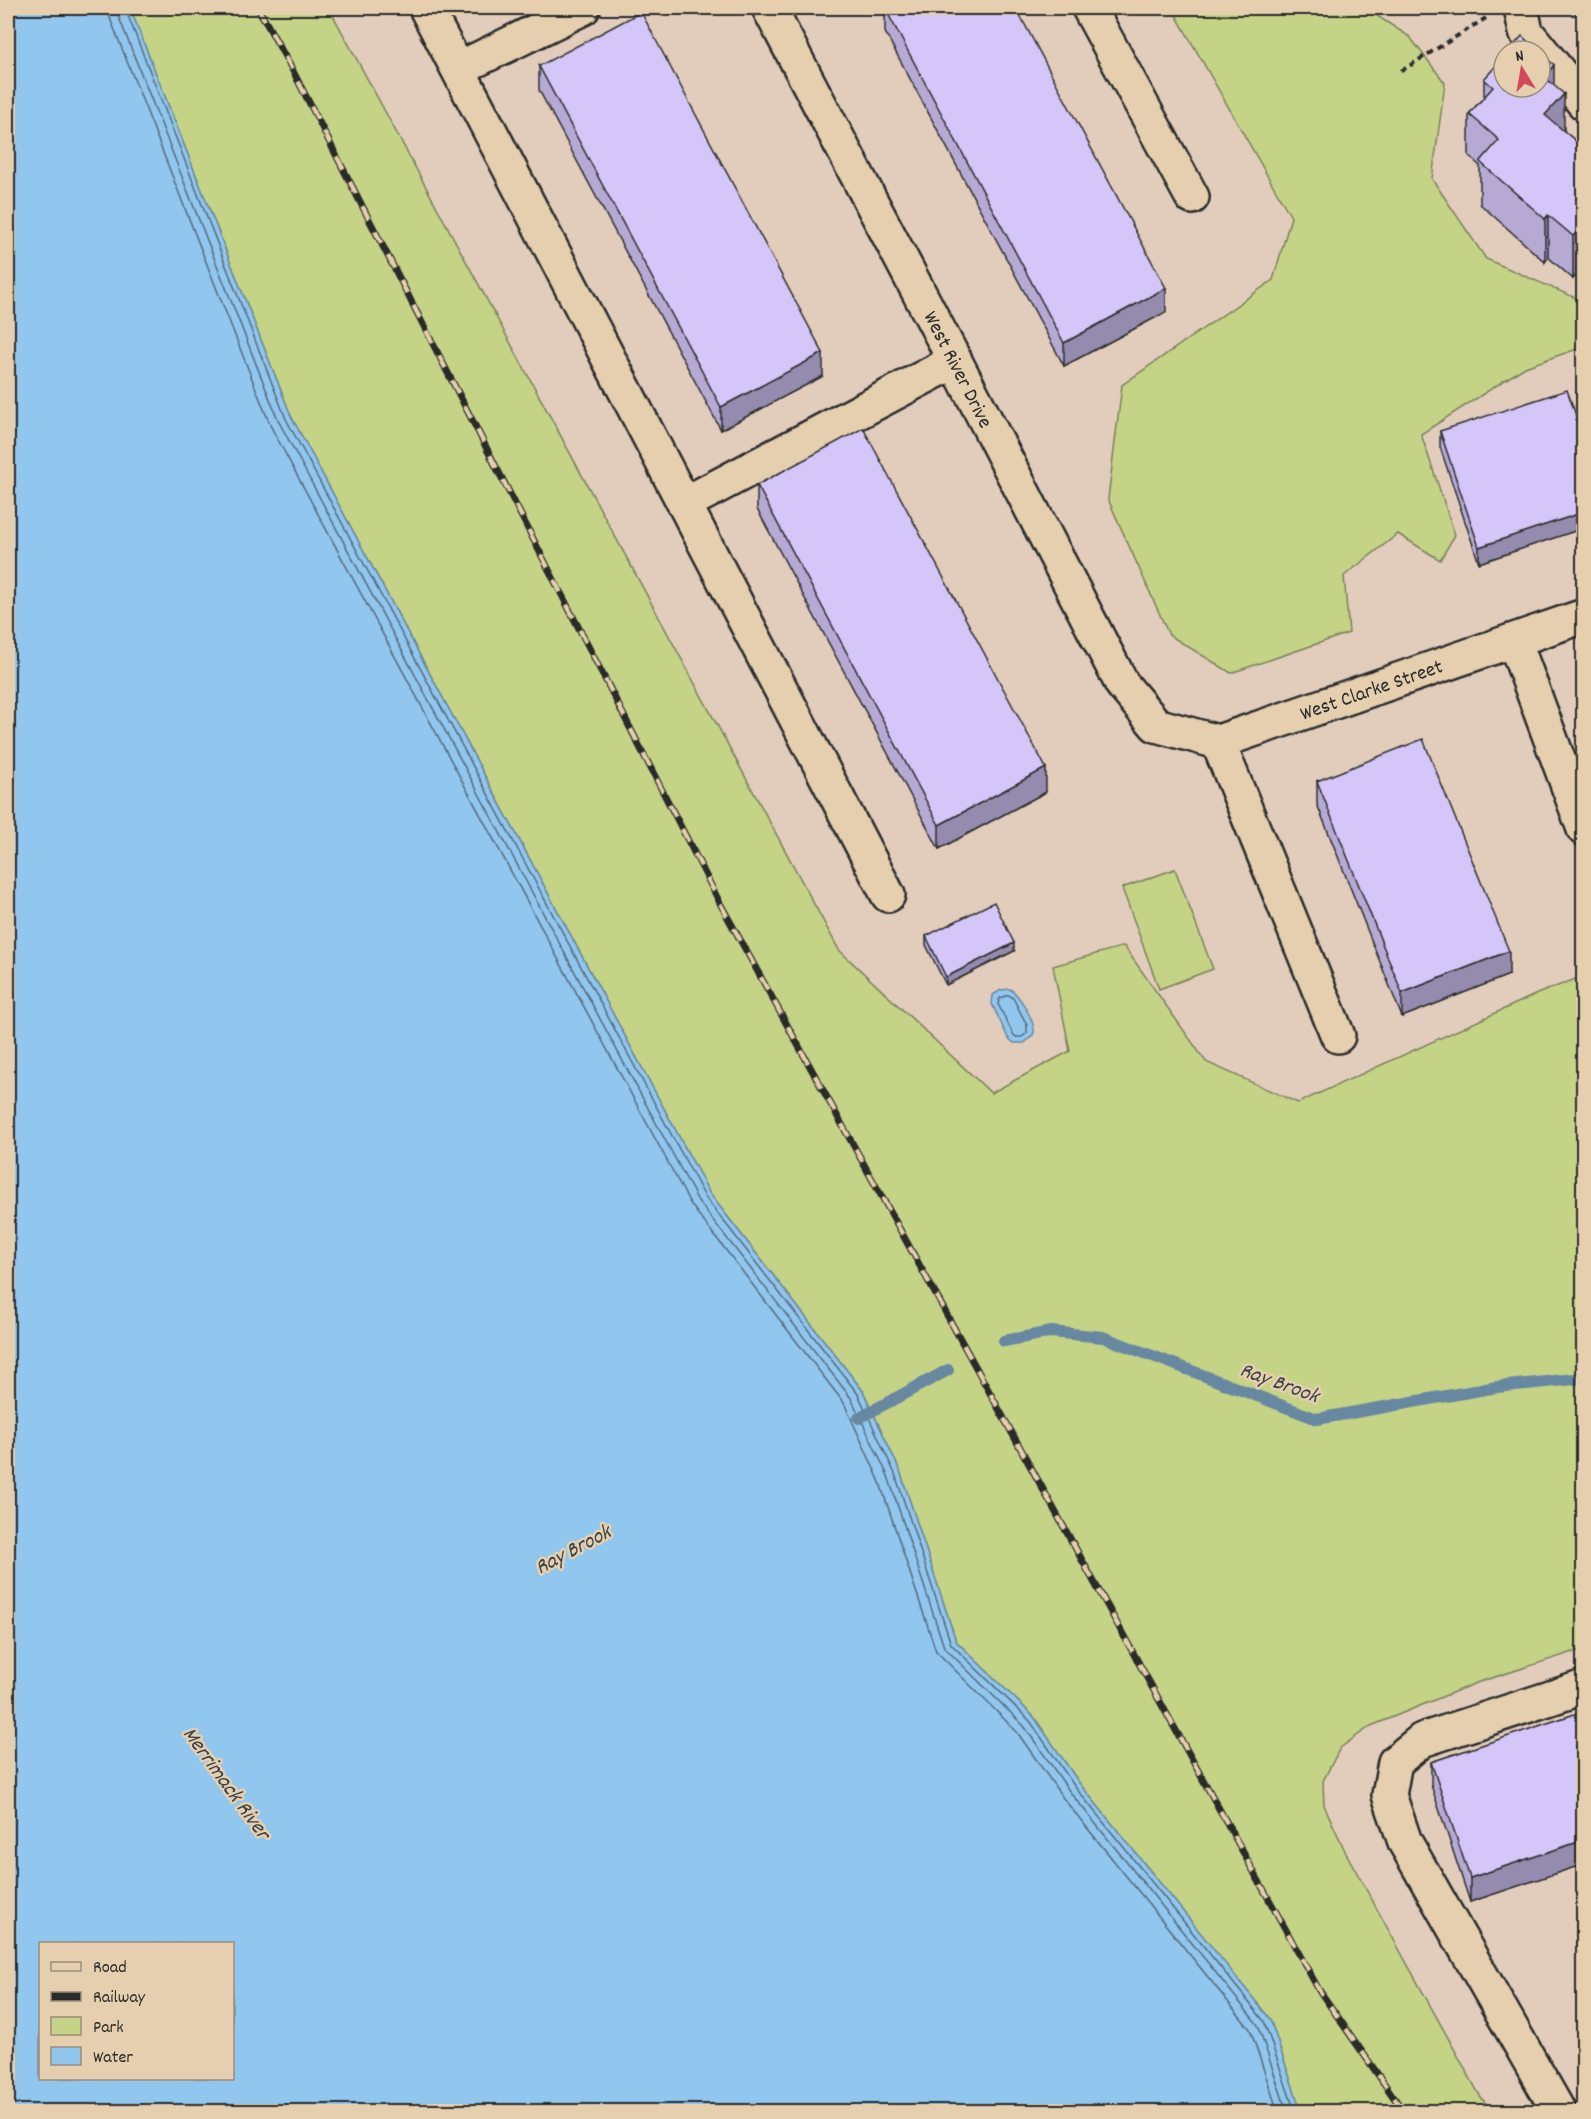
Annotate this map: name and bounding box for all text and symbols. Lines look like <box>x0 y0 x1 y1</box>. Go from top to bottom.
north arrow <box>1492 39 1552 99</box>
text: N <box>1514 45 1526 69</box>
street label: West River Drive <box>914 307 999 434</box>
street label: West Clarke Street <box>1296 653 1448 730</box>
water label: Ray Brook <box>1235 1356 1325 1414</box>
water label: Ray Brook <box>530 1517 619 1584</box>
water label: Merrimack River <box>174 1721 278 1849</box>
legend <box>39 1942 234 2080</box>
text: Road <box>93 1956 127 1981</box>
text: Railway <box>93 1986 146 2011</box>
text: Park <box>93 2016 124 2041</box>
text: Water <box>93 2046 133 2071</box>

